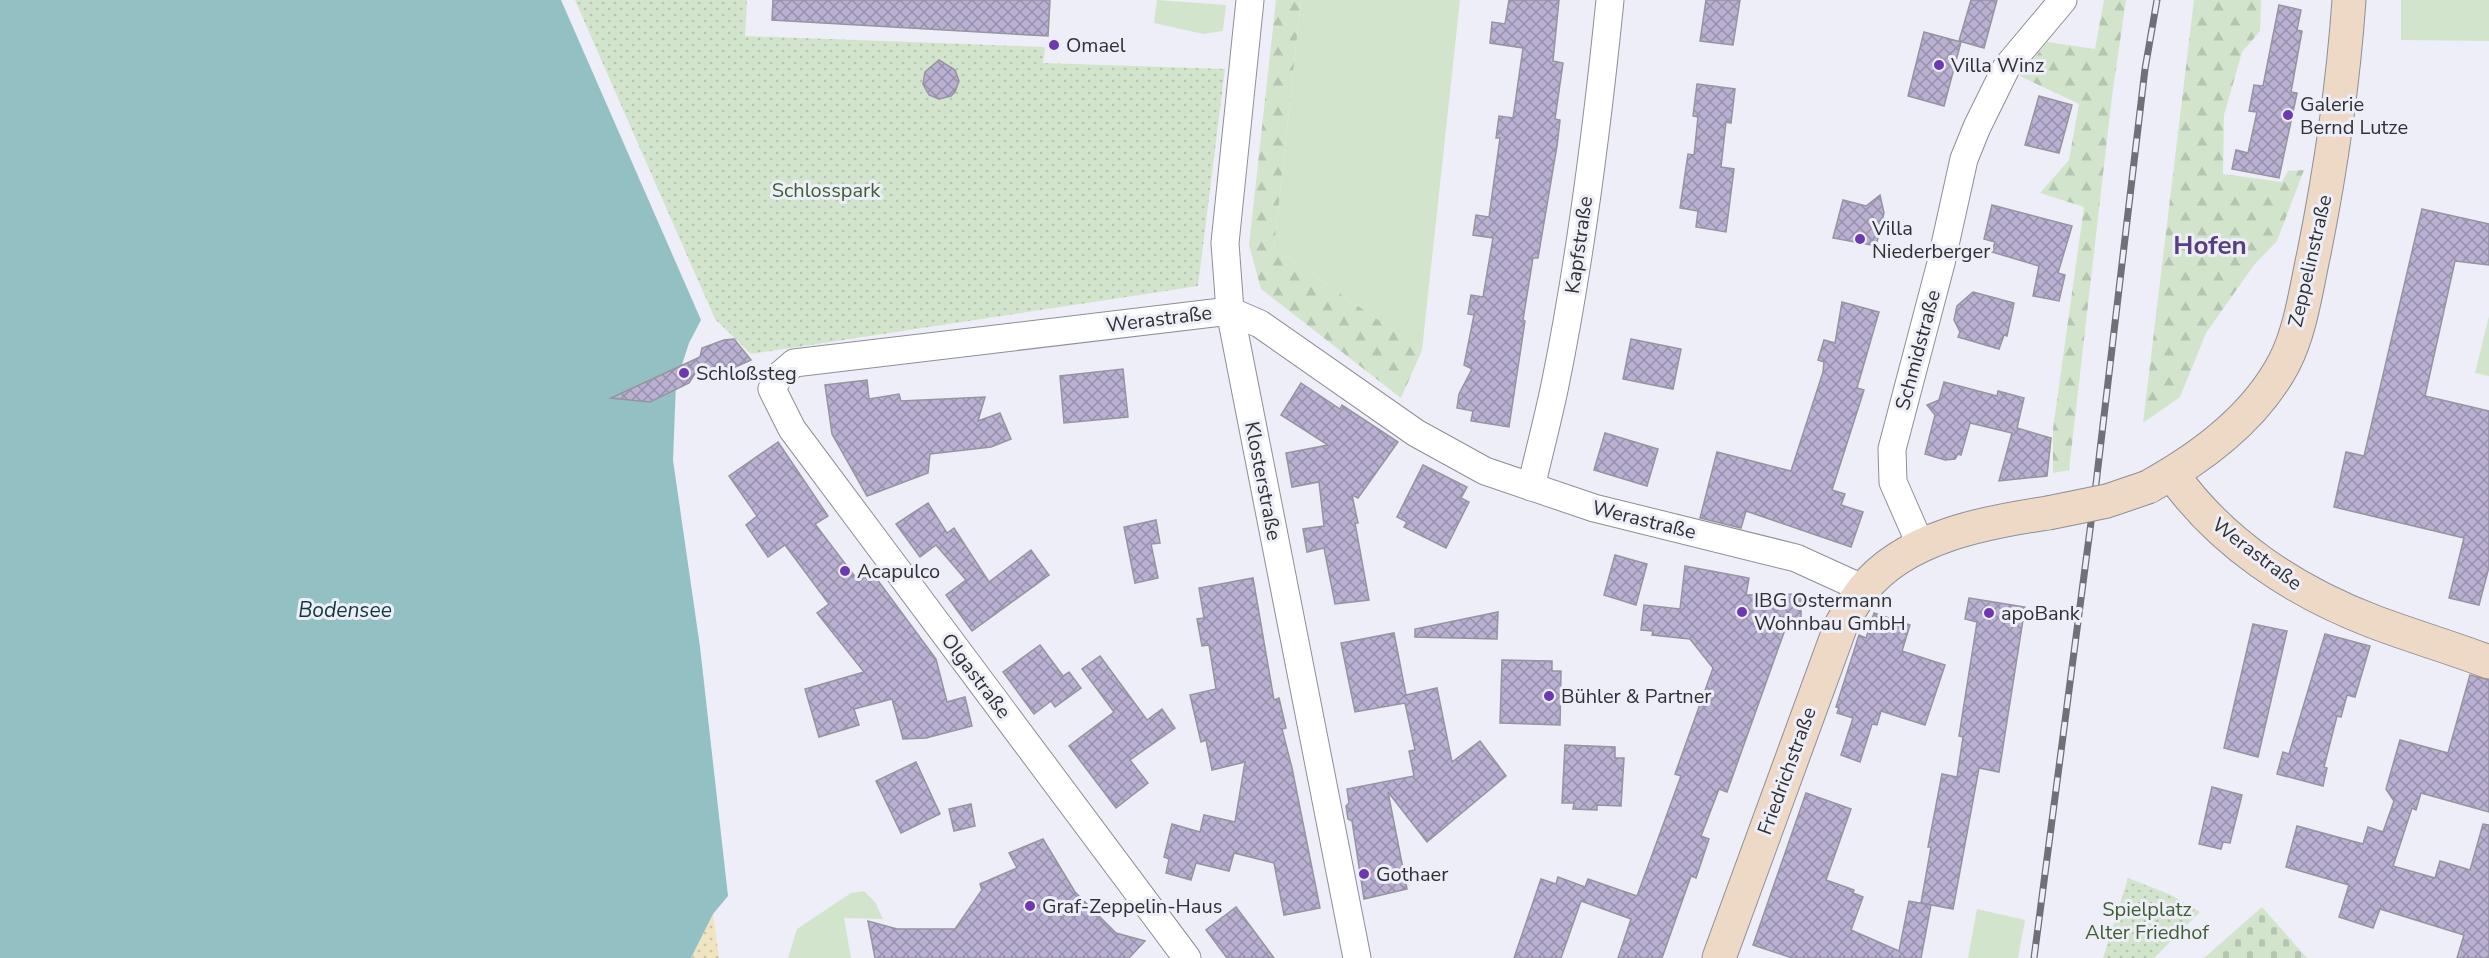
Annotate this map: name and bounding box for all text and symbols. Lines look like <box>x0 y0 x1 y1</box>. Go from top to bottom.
place label: Omael <box>1066 32 1126 59</box>
marker: Omael <box>1047 38 1061 52</box>
place label: Villa Winz <box>1950 52 2044 79</box>
marker: Villa Winz <box>1932 58 1946 72</box>
place label: Galerie Bernd Lutze <box>2300 91 2408 141</box>
marker: Galerie Bernd Lutze <box>2281 108 2295 122</box>
park label: Schlosspark <box>772 177 881 204</box>
street label: Zeppelinstraße <box>2282 192 2338 330</box>
street label: Kapfstraße <box>1559 194 1599 296</box>
place label: Villa Niederberger <box>1871 215 1990 265</box>
district label: Hofen <box>2173 228 2247 263</box>
marker: Villa Niederberger <box>1853 232 1867 246</box>
street label: Schmidstraße <box>1889 287 1947 413</box>
street label: Werastraße <box>1105 299 1213 339</box>
place label: Schloßsteg <box>696 360 797 387</box>
marker: Schloßsteg <box>677 366 691 380</box>
street label: Klosterstraße <box>1238 419 1288 543</box>
street label: Werastraße <box>1589 494 1699 546</box>
street label: Werastraße <box>2206 511 2308 597</box>
place label: Acapulco <box>857 558 940 585</box>
marker: Acapulco <box>838 564 852 578</box>
place label: IBG Ostermann Wohnbau GmbH <box>1754 587 1906 637</box>
water label: Bodensee <box>298 596 392 624</box>
place label: apoBank <box>2001 600 2081 627</box>
marker: IBG Ostermann Wohnbau GmbH <box>1735 605 1749 619</box>
marker: apoBank <box>1982 606 1996 620</box>
street label: Olgastraße <box>935 628 1017 724</box>
place label: Bühler & Partner <box>1561 683 1712 710</box>
marker: Bühler & Partner <box>1542 689 1556 703</box>
street label: Friedrichstraße <box>1751 703 1823 839</box>
place label: Gothaer <box>1376 861 1448 888</box>
marker: Gothaer <box>1357 867 1371 881</box>
place label: Graf-Zeppelin-Haus <box>1042 893 1222 920</box>
park label: Spielplatz Alter Friedhof <box>2085 896 2209 946</box>
marker: Graf-Zeppelin-Haus <box>1023 899 1037 913</box>

